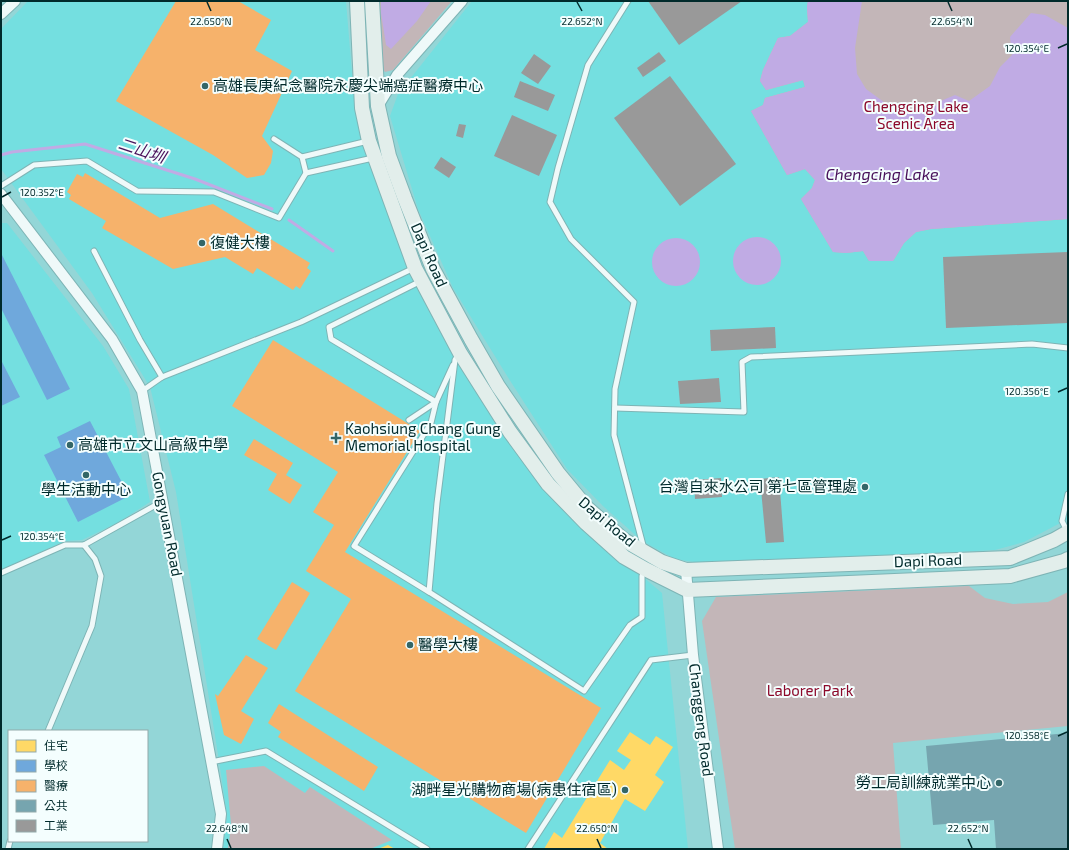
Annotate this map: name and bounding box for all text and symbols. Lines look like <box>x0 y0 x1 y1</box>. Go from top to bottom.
text: 22.650°N <box>190 15 232 27</box>
text: 22.652°N <box>562 15 602 27</box>
text: 22.654°N <box>931 15 973 27</box>
text: 120.354°E <box>1005 42 1050 54</box>
place label: 高雄長庚紀念醫院永慶尖端癌症醫療中心 <box>213 76 483 94</box>
marker: 高雄長庚紀念醫院永慶尖端癌症醫療中心 <box>200 81 210 91</box>
park label: Chengcing Lake Scenic Area <box>863 97 969 132</box>
water label: 二山圳 <box>116 133 170 167</box>
water label: Chengcing Lake <box>825 164 939 183</box>
text: 120.352°E <box>20 186 64 198</box>
street label: Dapi Road <box>408 220 452 290</box>
place label: 復健大樓 <box>210 233 270 251</box>
marker: 復健大樓 <box>197 238 207 248</box>
text: 120.356°E <box>1005 385 1049 397</box>
place label: Kaohsiung Chang Gung Memorial Hospital <box>345 419 501 454</box>
marker: Kaohsiung Chang Gung Memorial Hospital <box>330 432 342 444</box>
place label: 高雄市立文山高級中學 <box>78 435 228 453</box>
marker: 高雄市立文山高級中學 <box>65 440 75 450</box>
marker: 學生活動中心 <box>81 470 91 480</box>
street label: Gongyuan Road <box>149 470 187 578</box>
place label: 台灣自來水公司 第七區管理處 <box>659 477 857 495</box>
place label: 學生活動中心 <box>41 480 131 498</box>
marker: 台灣自來水公司 第七區管理處 <box>860 482 870 492</box>
street label: Dapi Road <box>576 492 640 550</box>
text: 120.354°E <box>20 530 65 542</box>
street label: Dapi Road <box>893 550 963 570</box>
place label: 醫學大樓 <box>418 635 478 653</box>
marker: 醫學大樓 <box>405 640 415 650</box>
street label: Changgeng Road <box>686 662 718 778</box>
park label: Laborer Park <box>767 681 854 699</box>
text: 120.358°E <box>1005 729 1049 741</box>
legend <box>8 730 148 842</box>
text: 住宅 <box>44 738 68 752</box>
text: 學校 <box>44 758 68 772</box>
place label: 勞工局訓練就業中心 <box>856 773 991 791</box>
text: 醫療 <box>44 778 68 792</box>
marker: 勞工局訓練就業中心 <box>994 778 1004 788</box>
place label: 湖畔星光購物商場(病患住宿區) <box>411 780 617 798</box>
marker: 湖畔星光購物商場(病患住宿區) <box>620 785 630 795</box>
text: 公共 <box>44 798 68 812</box>
text: 工業 <box>44 818 68 832</box>
text: 22.648°N <box>206 822 248 834</box>
text: 22.650°N <box>576 822 618 834</box>
text: 22.652°N <box>948 822 988 834</box>

